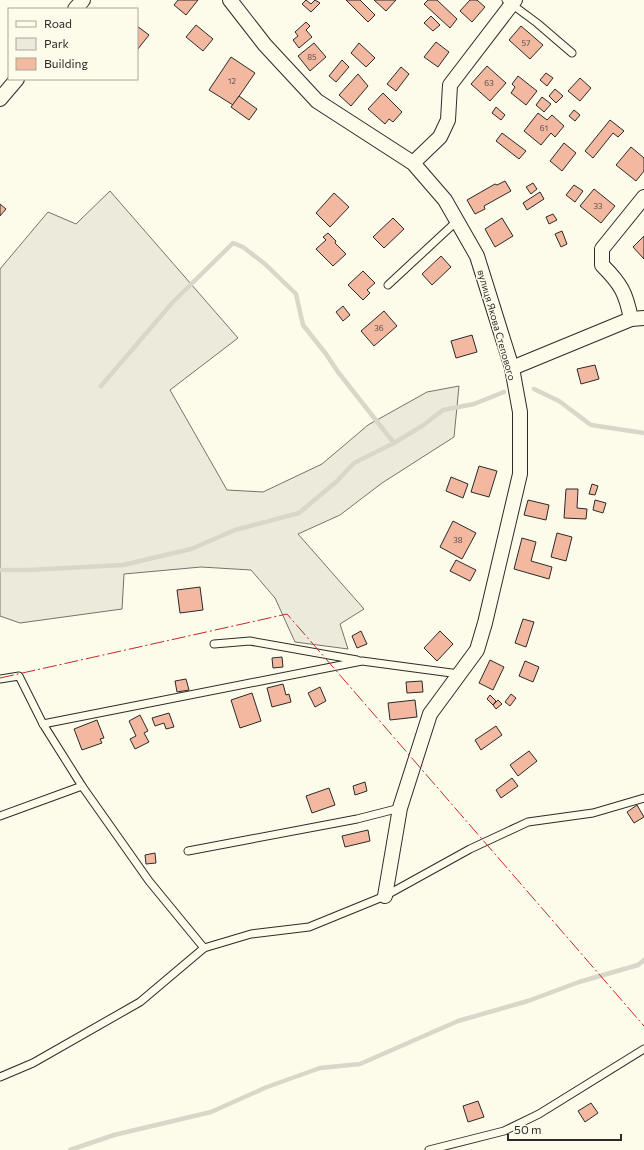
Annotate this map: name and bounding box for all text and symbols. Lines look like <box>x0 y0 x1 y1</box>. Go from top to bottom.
legend <box>8 8 138 80</box>
text: Road <box>44 16 72 30</box>
text: Park <box>44 36 70 50</box>
house number: 57 <box>522 38 530 48</box>
house number: 85 <box>307 52 317 62</box>
text: Building <box>44 56 88 70</box>
house number: 12 <box>228 76 236 86</box>
house number: 63 <box>484 78 494 88</box>
house number: 61 <box>540 123 548 133</box>
house number: 33 <box>593 201 603 211</box>
street label: вулиця Якова Степового <box>475 268 519 382</box>
house number: 36 <box>374 323 384 333</box>
house number: 38 <box>453 535 463 545</box>
scale bar <box>508 1116 621 1142</box>
text: 50 m <box>514 1122 542 1136</box>

